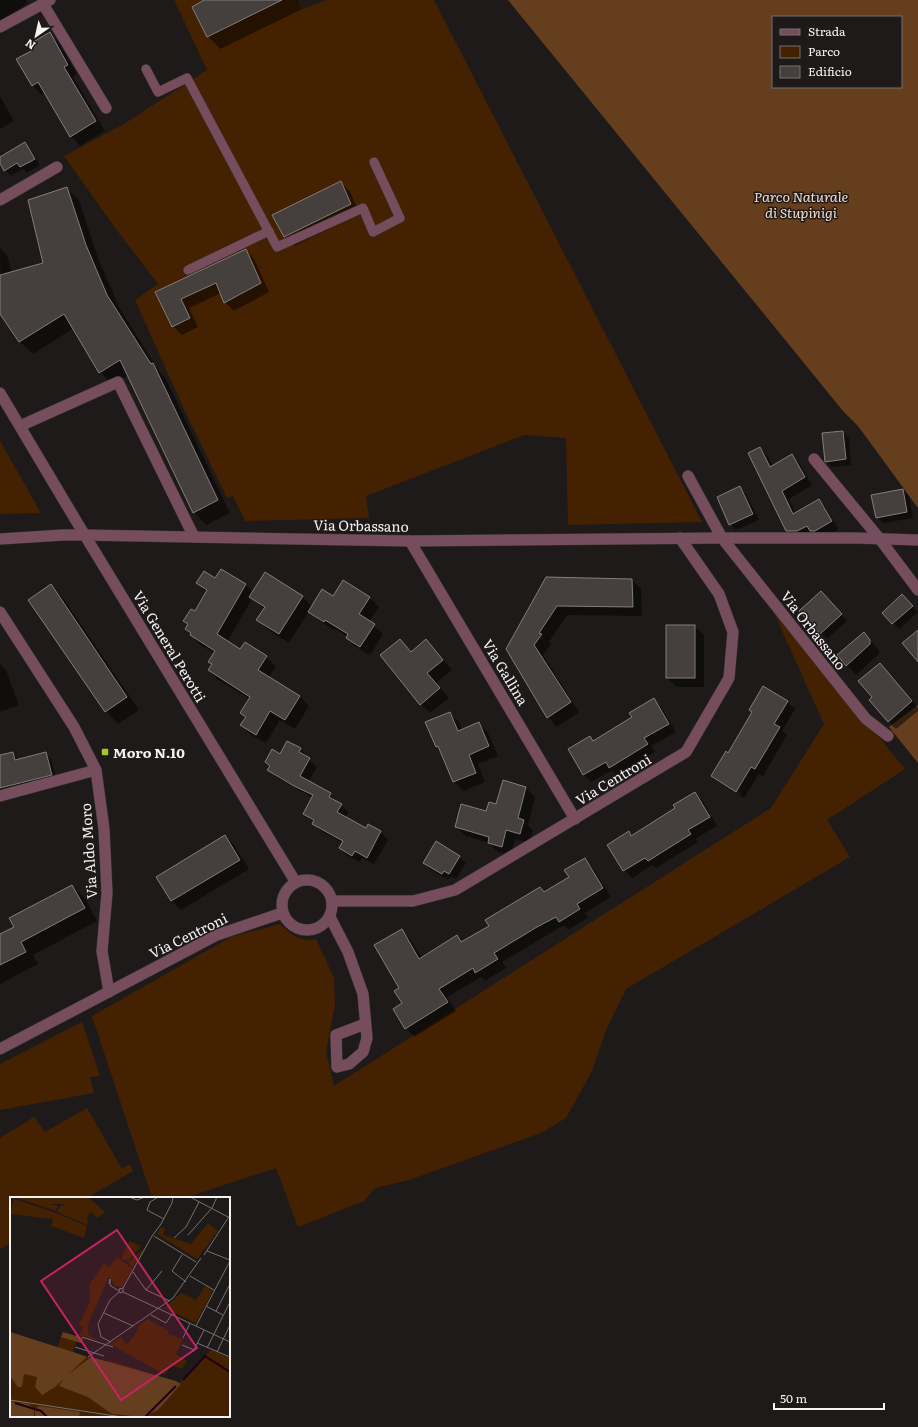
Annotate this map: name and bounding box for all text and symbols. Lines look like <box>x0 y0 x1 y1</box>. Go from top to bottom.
north arrow <box>16 16 56 56</box>
legend <box>772 16 902 88</box>
text: Strada <box>808 22 846 40</box>
text: N <box>22 36 38 54</box>
text: Parco <box>808 42 840 60</box>
text: Edificio <box>808 62 852 80</box>
park label: Parco Naturale di Stupinigi <box>754 186 849 222</box>
street label: Via Orbassano <box>313 514 409 536</box>
street label: Via Orbassano <box>777 586 851 674</box>
street label: Via General Perotti <box>129 587 211 706</box>
street label: Via Gallina <box>478 635 534 709</box>
place label: Moro N.10 <box>113 742 185 762</box>
marker: Moro N.10 <box>100 747 110 757</box>
street label: Via Centroni <box>572 748 655 809</box>
street label: Via Aldo Moro <box>75 802 101 900</box>
street label: Via Centroni <box>146 907 231 963</box>
inset map <box>10 1197 230 1417</box>
scale bar <box>774 1385 884 1411</box>
text: 50 m <box>780 1389 807 1407</box>

